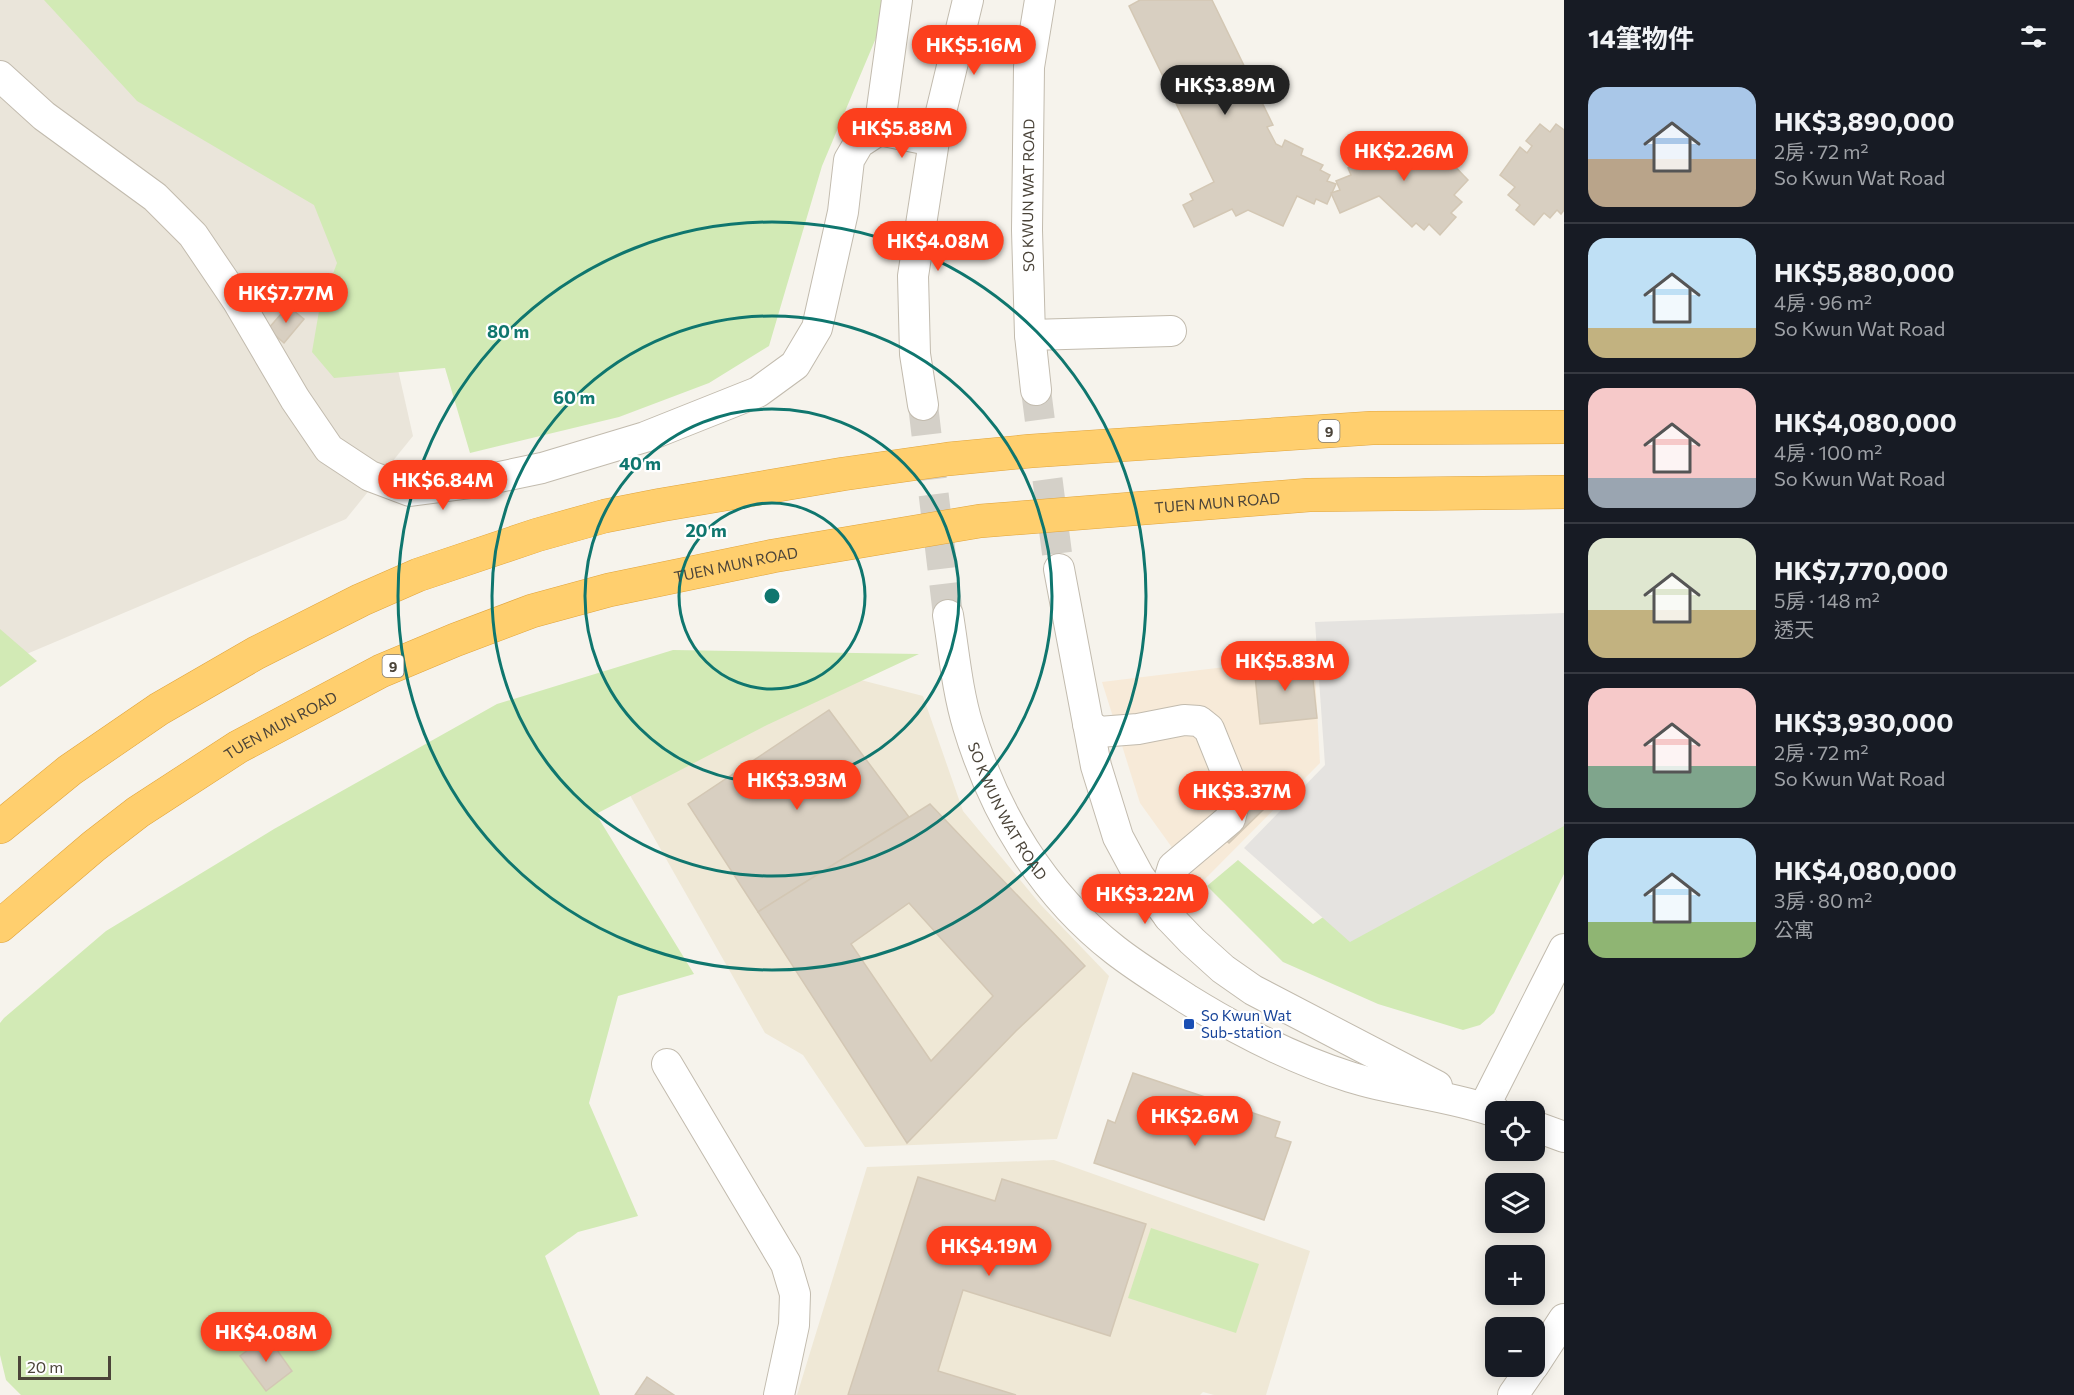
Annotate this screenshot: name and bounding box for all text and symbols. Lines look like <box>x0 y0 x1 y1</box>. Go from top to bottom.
icon: filters <box>2017 20 2050 53</box>
text: 14筆物件 <box>1588 22 1694 53</box>
pin: HK$5.16M <box>912 25 1036 76</box>
text: HK$5.16M <box>926 32 1022 56</box>
pin: HK$3.89M <box>1163 65 1287 116</box>
text: HK$3.89M <box>1175 72 1275 96</box>
text: HK$3,890,000 <box>1774 105 1955 136</box>
pin: HK$5.88M <box>840 108 964 159</box>
icon: home <box>1636 111 1708 183</box>
text: HK$5.88M <box>852 115 952 139</box>
street label: SO KWUN WAT ROAD <box>1018 119 1037 272</box>
pin: HK$2.26M <box>1342 131 1466 182</box>
text: HK$2.26M <box>1354 138 1454 162</box>
text: 2房 · 72 m² <box>1774 139 1868 163</box>
text: So Kwun Wat Road <box>1774 165 1945 189</box>
pin: HK$4.08M <box>876 221 1000 272</box>
text: HK$4.08M <box>887 228 989 252</box>
text: HK$5,880,000 <box>1774 256 1955 287</box>
icon: home <box>1636 262 1708 334</box>
pin: HK$7.77M <box>224 273 348 324</box>
text: HK$7.77M <box>238 280 334 304</box>
text: 4房 · 96 m² <box>1774 290 1872 314</box>
text: So Kwun Wat Road <box>1774 316 1945 340</box>
text: 80 m <box>487 320 529 342</box>
text: 60 m <box>553 386 595 408</box>
text: HK$4,080,000 <box>1774 406 1957 437</box>
icon: home <box>1636 412 1708 484</box>
road number: 9 <box>1318 420 1340 442</box>
text: 4房 · 100 m² <box>1774 440 1882 464</box>
text: 40 m <box>619 452 661 474</box>
pin: HK$6.84M <box>381 460 505 511</box>
text: So Kwun Wat Road <box>1774 466 1945 490</box>
text: HK$6.84M <box>392 467 494 491</box>
street label: TUEN MUN ROAD <box>1154 488 1281 516</box>
text: 20 m <box>685 519 727 541</box>
street label: TUEN MUN ROAD <box>672 543 799 585</box>
text: HK$7,770,000 <box>1774 554 1948 585</box>
icon: home <box>1636 562 1708 634</box>
centre of rings <box>762 586 782 606</box>
text: 5房 · 148 m² <box>1774 588 1880 612</box>
text: 透天 <box>1774 617 1814 641</box>
pin: HK$5.83M <box>1223 641 1347 692</box>
text: HK$5.83M <box>1235 648 1335 672</box>
road number: 9 <box>382 655 404 677</box>
street label: TUEN MUN ROAD <box>220 687 340 763</box>
text: HK$3,930,000 <box>1774 706 1953 737</box>
icon: home <box>1636 712 1708 784</box>
street label: SO KWUN WAT ROAD <box>965 740 1051 883</box>
text: 2房 · 72 m² <box>1774 740 1868 764</box>
pin: HK$3.93M <box>735 760 859 811</box>
text: So Kwun Wat Road <box>1774 766 1945 790</box>
text: HK$3.93M <box>747 767 847 791</box>
pin: HK$3.37M <box>1180 771 1304 822</box>
text: HK$3.37M <box>1193 778 1291 802</box>
text: HK$4,080,000 <box>1774 854 1957 885</box>
icon: home <box>1636 862 1708 934</box>
pin: HK$3.22M <box>1083 874 1207 925</box>
text: HK$3.22M <box>1095 881 1195 905</box>
text: 3房 · 80 m² <box>1774 888 1872 912</box>
text: 公寓 <box>1774 917 1814 941</box>
place label: So Kwun Wat Sub-station <box>1201 1006 1292 1041</box>
marker: So Kwun Wat Sub-station <box>1182 1017 1196 1031</box>
pin: HK$2.6M <box>1140 1096 1250 1147</box>
map controls <box>1485 1101 1545 1377</box>
button: locate <box>1485 1101 1545 1161</box>
text: HK$2.6M <box>1151 1103 1239 1127</box>
button: layers <box>1485 1173 1545 1233</box>
pin: HK$4.19M <box>927 1226 1051 1277</box>
text: HK$4.19M <box>940 1233 1038 1257</box>
button: + <box>1485 1245 1545 1305</box>
pin: HK$4.08M <box>204 1312 328 1363</box>
button: − <box>1485 1317 1545 1377</box>
text: HK$4.08M <box>215 1319 317 1343</box>
scale bar <box>18 1353 111 1380</box>
text: 20 m <box>27 1357 63 1376</box>

